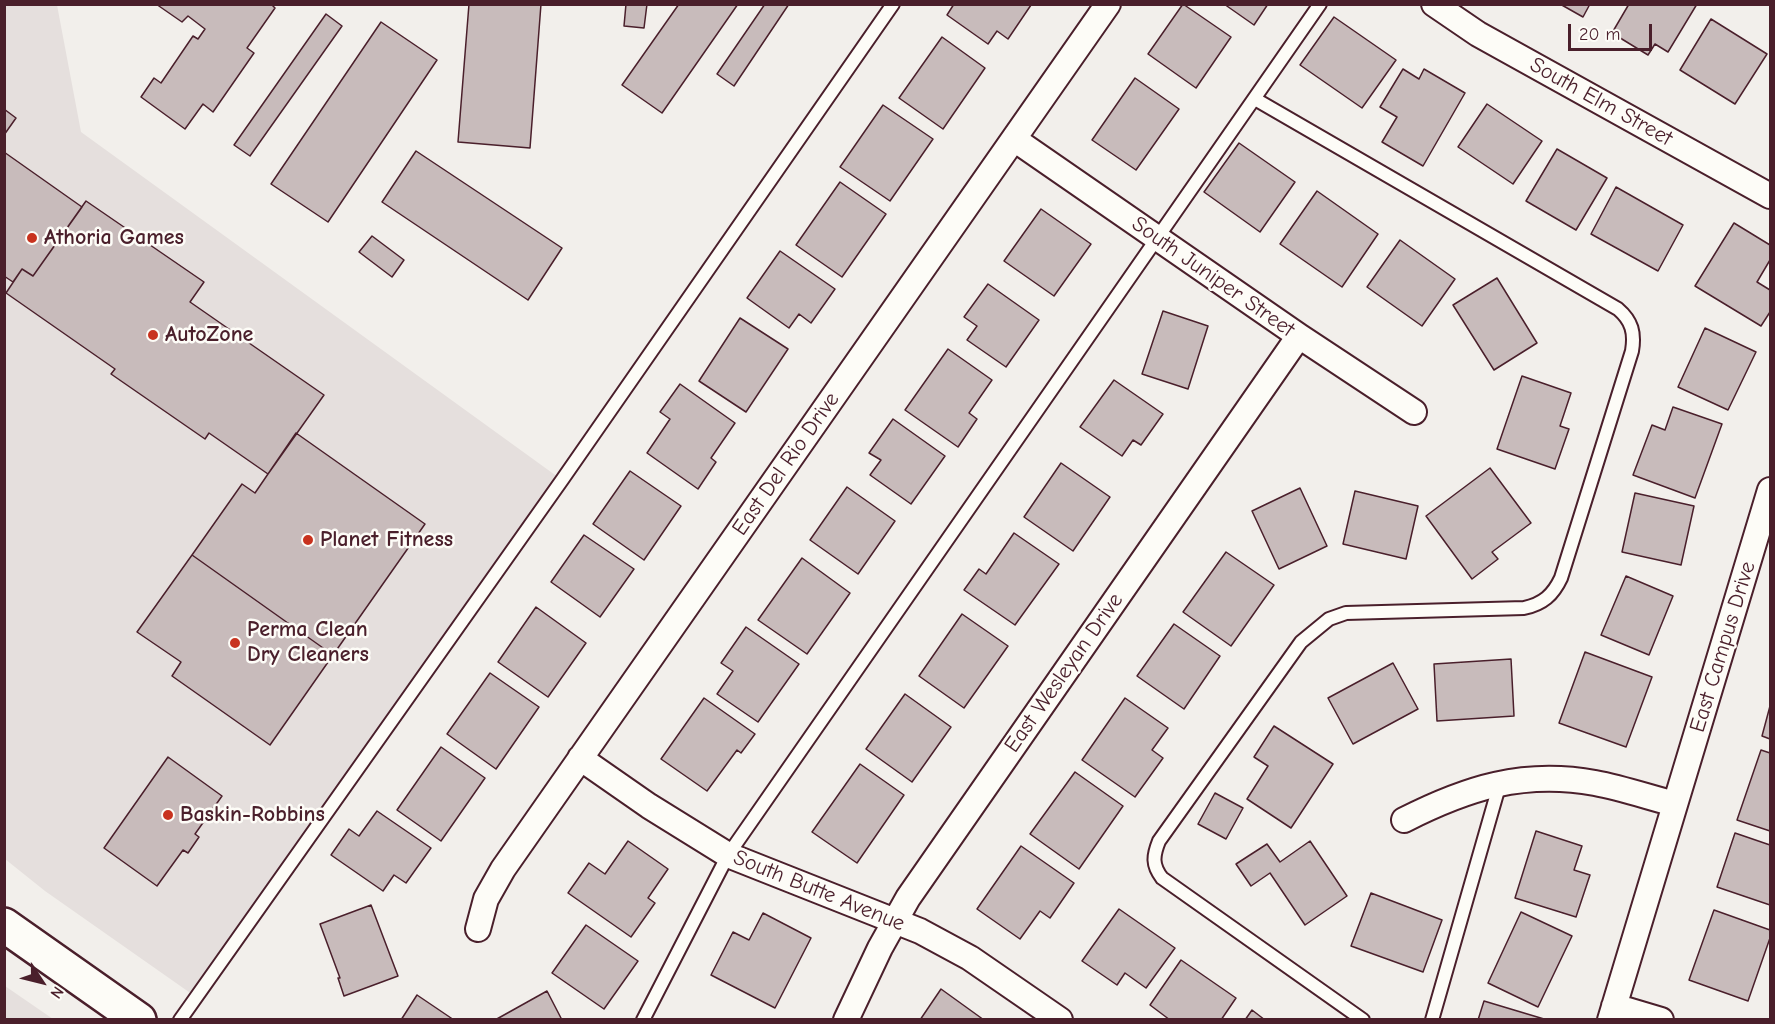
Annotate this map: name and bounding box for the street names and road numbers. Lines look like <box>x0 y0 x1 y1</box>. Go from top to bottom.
street label: South Elm Street <box>1525 52 1677 152</box>
street label: South Juniper Street <box>1126 211 1300 343</box>
street label: East Del Rio Drive <box>727 387 845 541</box>
street label: East Campus Drive <box>1684 558 1762 736</box>
street label: East Wesleyan Drive <box>999 588 1129 758</box>
street label: South Butte Avenue <box>729 845 909 937</box>

